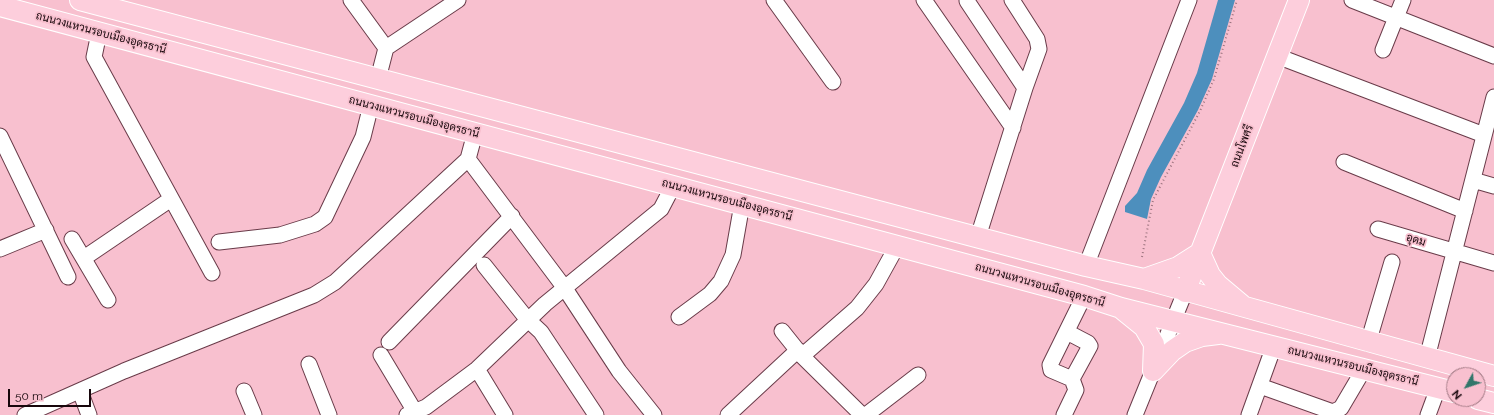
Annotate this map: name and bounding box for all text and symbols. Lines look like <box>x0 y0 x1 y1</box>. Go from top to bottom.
street label: ถนนวงแหวนรอบเมืองอุดรธานี <box>35 9 167 57</box>
street label: ถนนวงแหวนรอบเมืองอุดรธานี <box>348 93 480 141</box>
street label: ถนนโพศรี <box>1228 123 1256 169</box>
street label: ถนนวงแหวนรอบเมืองอุดรธานี <box>661 176 793 224</box>
street label: อุดม <box>1405 231 1427 249</box>
street label: ถนนวงแหวนรอบเมืองอุดรธานี <box>974 260 1106 310</box>
street label: ถนนวงแหวนรอบเมืองอุดรธานี <box>1286 343 1420 389</box>
north arrow <box>1446 367 1486 407</box>
scale bar <box>10 381 93 407</box>
text: N <box>1450 387 1465 402</box>
text: 50 m <box>15 389 43 403</box>

